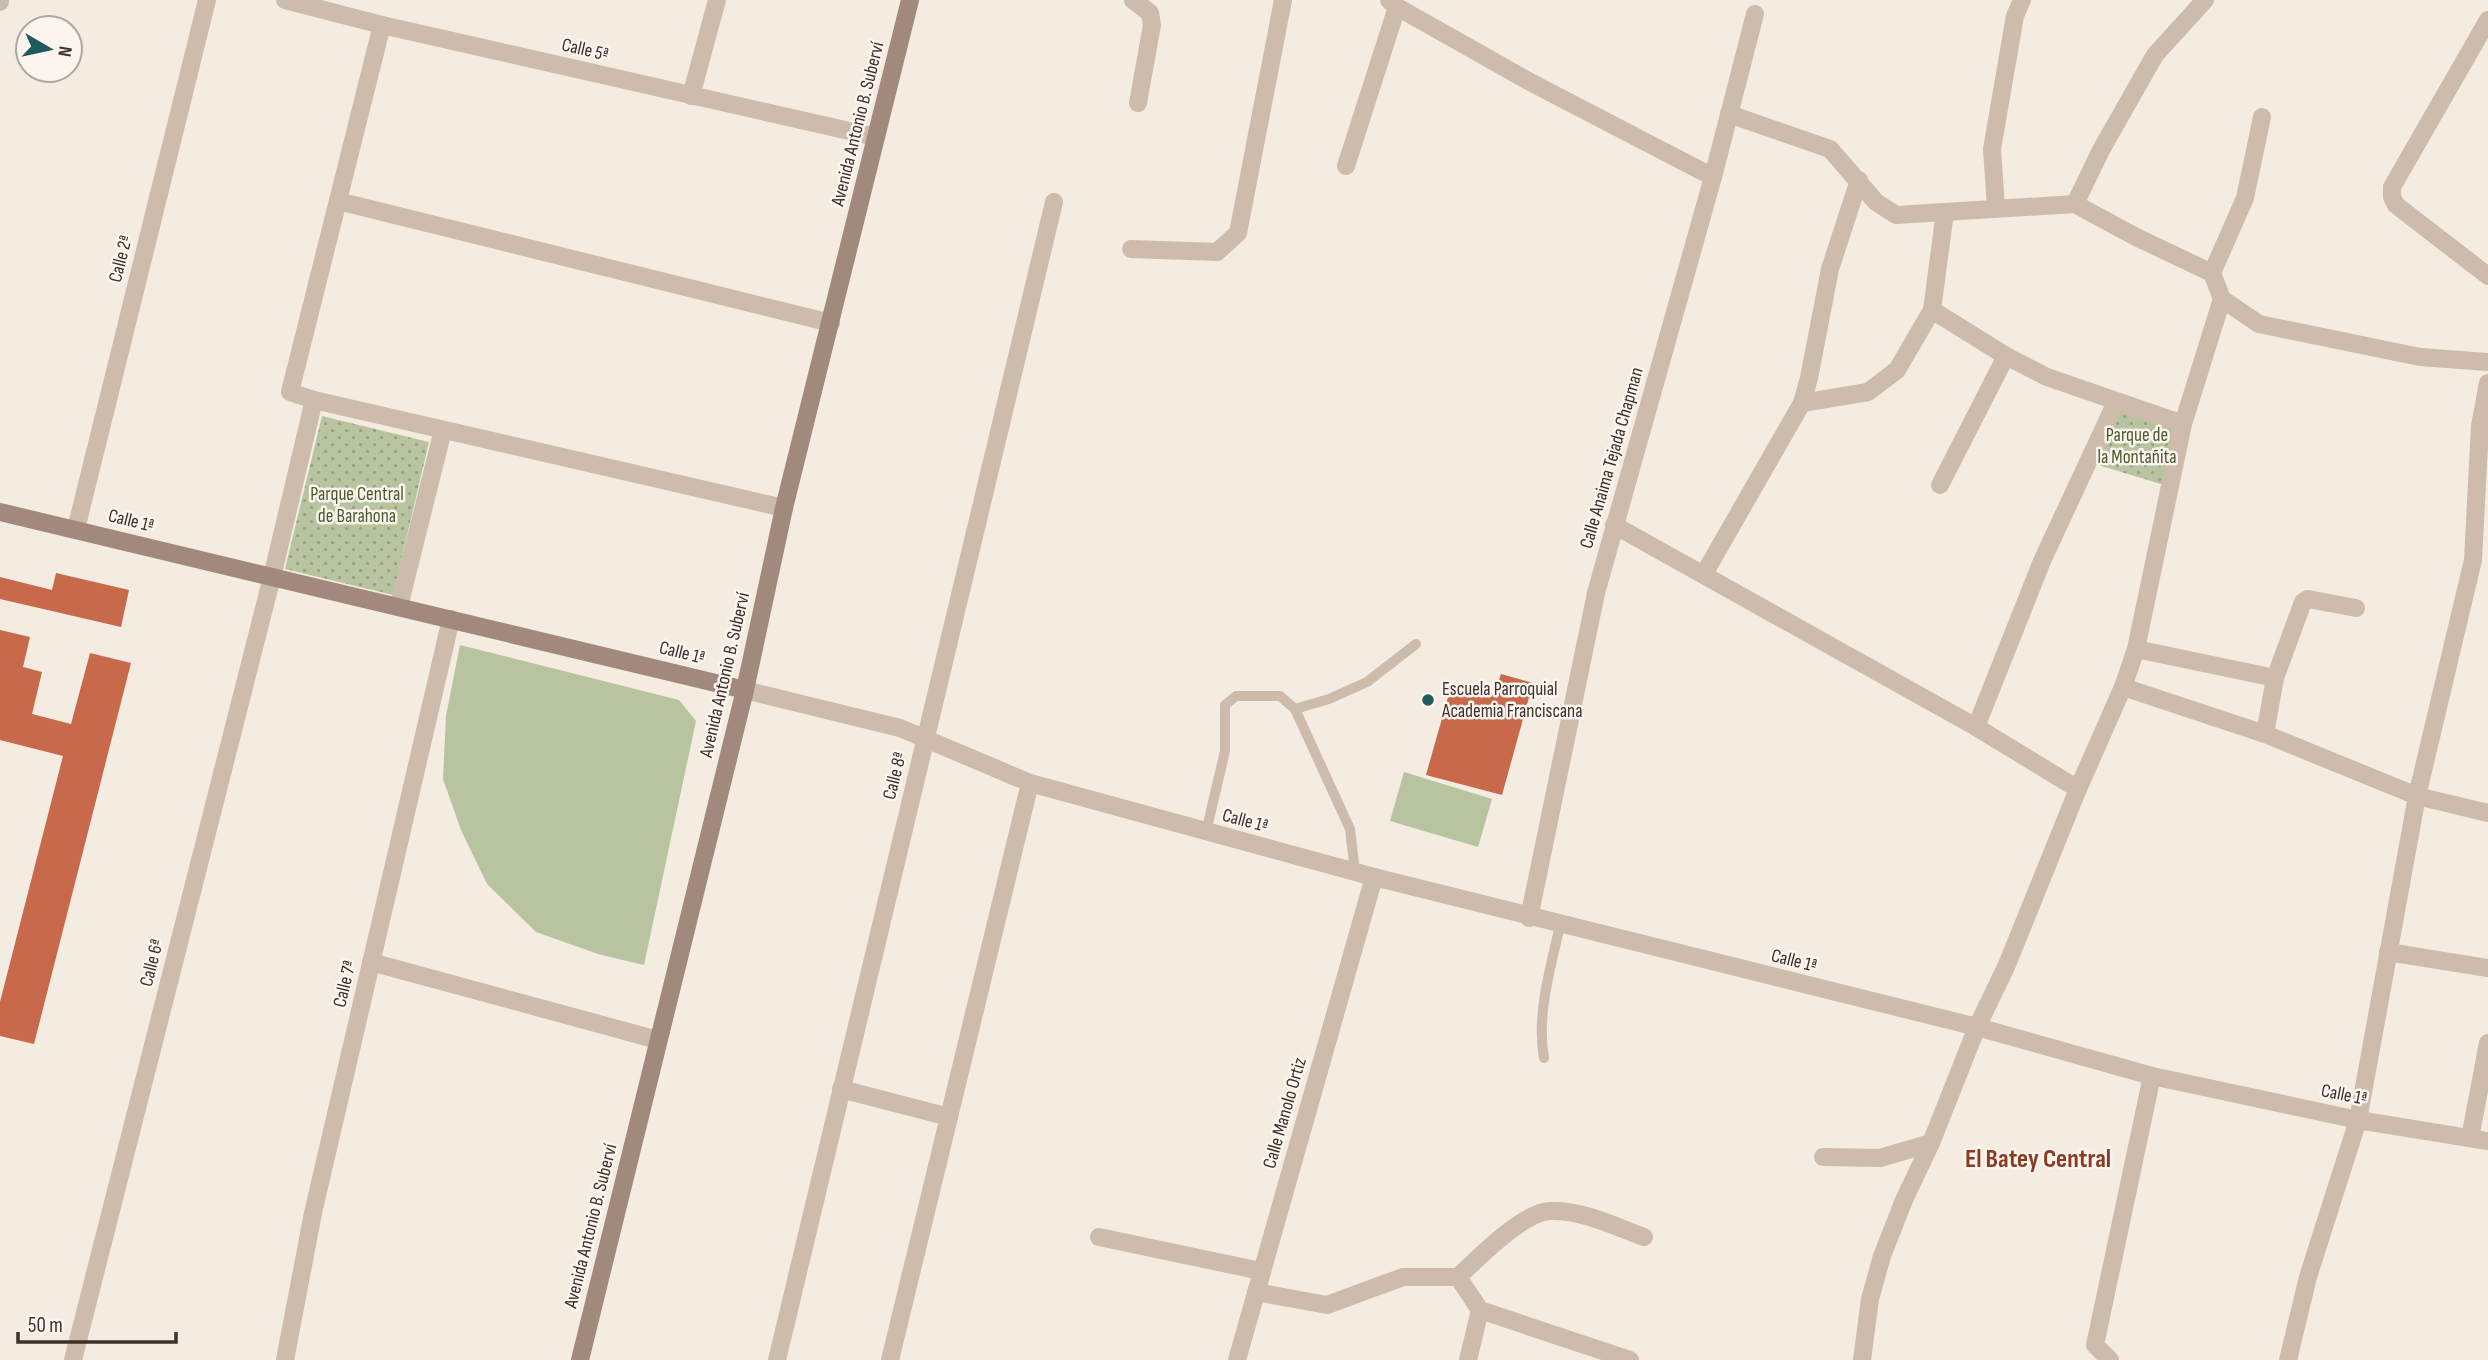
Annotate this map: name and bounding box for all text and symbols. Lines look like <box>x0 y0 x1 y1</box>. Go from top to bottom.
north arrow <box>14 14 84 84</box>
street label: Calle 5ª <box>559 33 611 67</box>
street label: Avenida Antonio B. Suberví <box>826 39 890 209</box>
text: N <box>52 45 76 58</box>
street label: Calle 2ª <box>104 233 138 285</box>
street label: Calle Anaima Tejada Chapman <box>1575 365 1649 551</box>
park label: Parque de la Montañita <box>2097 424 2177 469</box>
park label: Parque Central de Barahona <box>310 483 404 528</box>
street label: Calle 1ª <box>106 504 156 538</box>
street label: Avenida Antonio B. Suberví <box>695 590 755 761</box>
street label: Calle 1ª <box>657 636 707 670</box>
place label: Escuela Parroquial Academia Franciscana <box>1441 678 1583 723</box>
marker: Escuela Parroquial Academia Franciscana <box>1420 692 1436 708</box>
street label: Calle 8ª <box>878 750 912 802</box>
street label: Calle 1ª <box>1220 804 1270 838</box>
street label: Calle 6ª <box>135 937 169 989</box>
street label: Calle 1ª <box>1769 944 1819 978</box>
street label: Calle 7ª <box>328 958 362 1010</box>
street label: Calle Manolo Ortiz <box>1258 1055 1312 1171</box>
street label: Calle 1ª <box>2319 1079 2369 1111</box>
street label: Avenida Antonio B. Suberví <box>559 1141 623 1311</box>
district label: El Batey Central <box>1965 1144 2111 1175</box>
scale bar <box>18 1300 175 1344</box>
text: 50 m <box>28 1313 63 1338</box>

